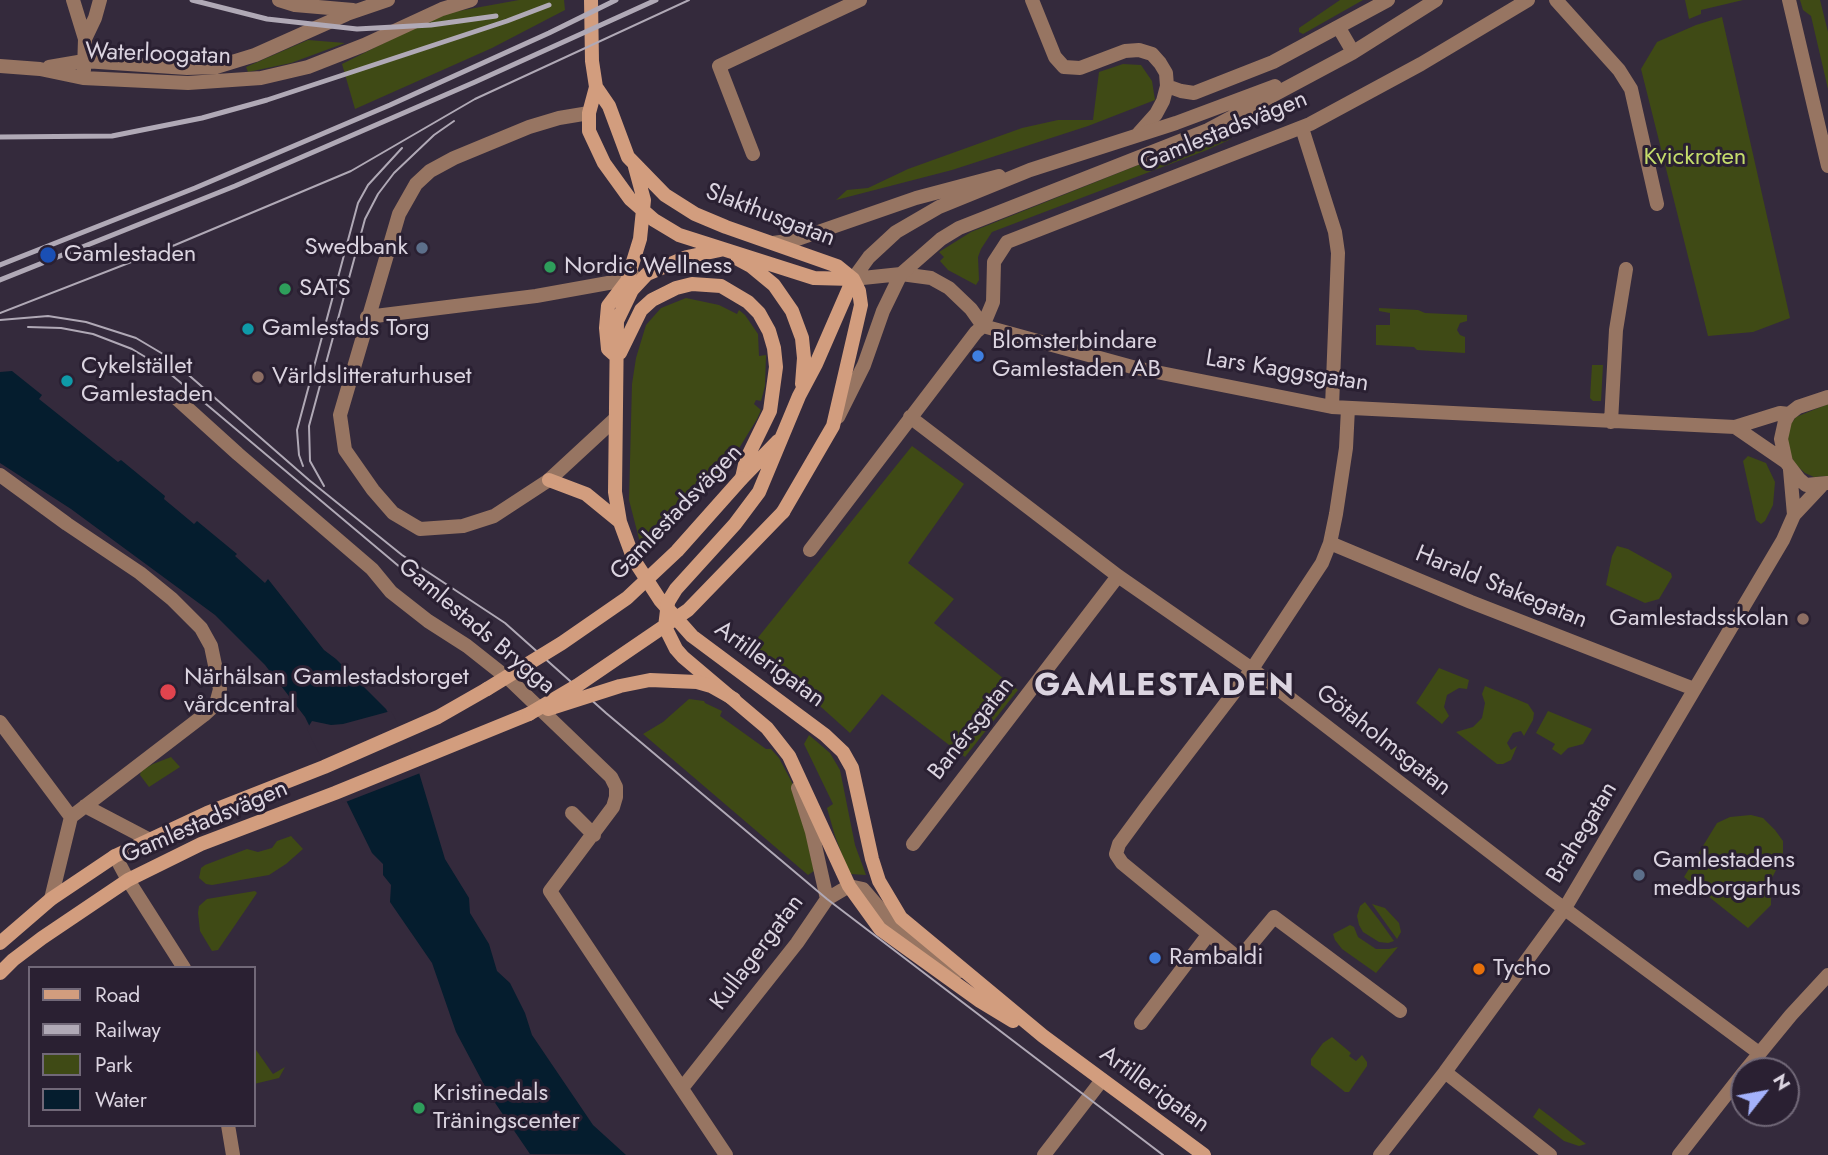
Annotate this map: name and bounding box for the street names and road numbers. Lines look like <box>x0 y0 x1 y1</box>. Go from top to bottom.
street label: Waterloogatan <box>84 38 232 72</box>
street label: Gamlestadsvägen <box>1136 85 1312 179</box>
street label: Slakthusgatan <box>701 178 839 254</box>
street label: Lars Kaggsgatan <box>1203 345 1371 399</box>
street label: Gamlestadsvägen <box>605 439 749 587</box>
street label: Harald Stakegatan <box>1411 540 1591 636</box>
street label: Gamlestads Brygga <box>392 553 560 701</box>
street label: Artillerigatan <box>708 615 830 715</box>
street label: Banérsgatan <box>923 672 1021 786</box>
street label: Götaholmsgatan <box>1310 679 1456 803</box>
street label: Gamlestadsvägen <box>118 775 292 871</box>
street label: Brahegatan <box>1541 777 1625 889</box>
street label: Kullagergatan <box>705 890 811 1016</box>
street label: Artillerigatan <box>1093 1040 1215 1140</box>

